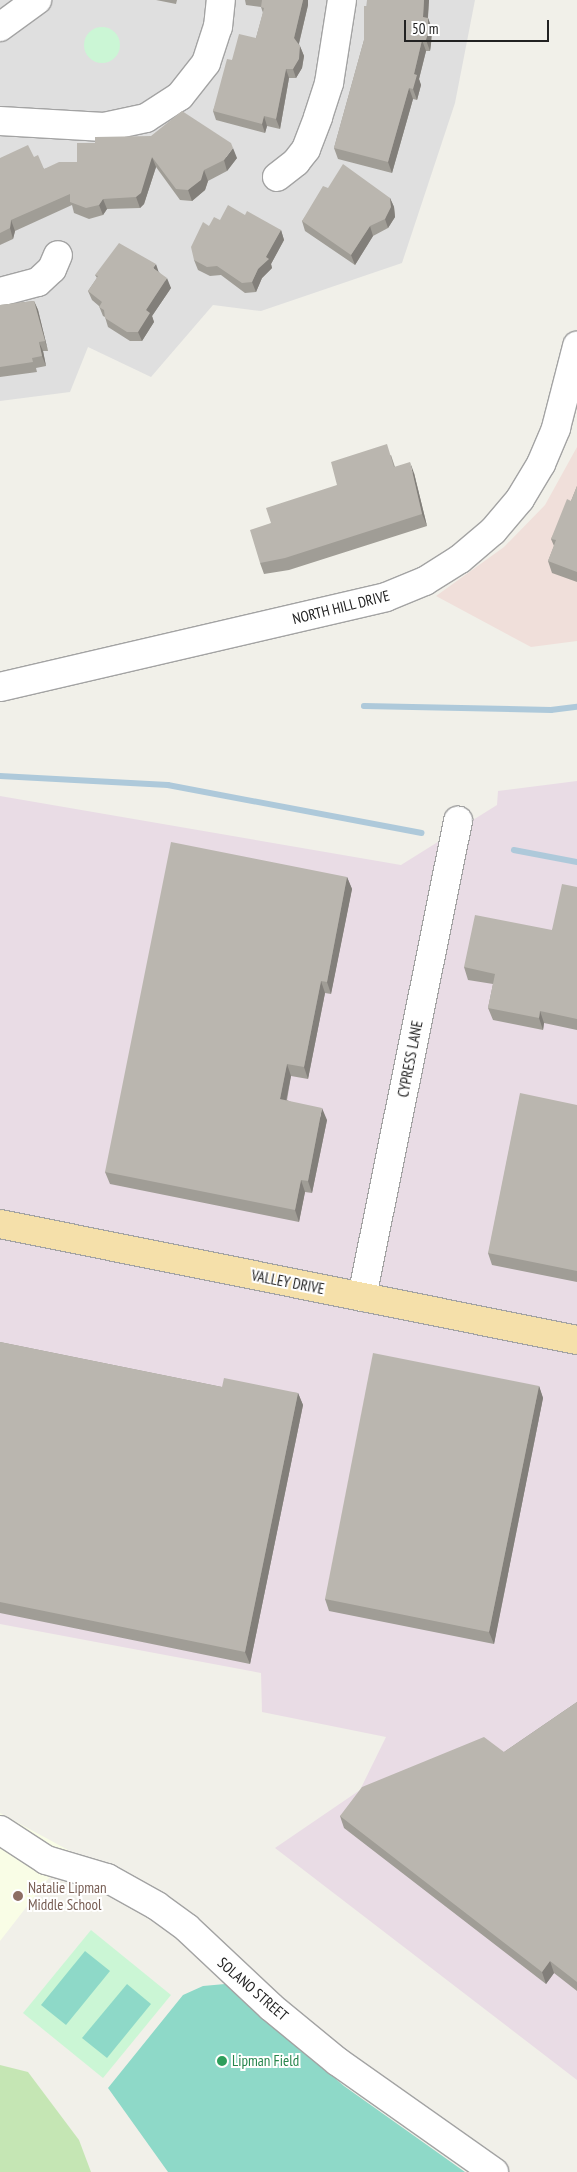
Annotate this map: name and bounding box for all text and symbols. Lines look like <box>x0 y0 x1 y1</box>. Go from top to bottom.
scale bar <box>407 10 552 42</box>
text: 50 m <box>412 19 438 38</box>
street label: NORTH HILL DRIVE <box>290 586 392 628</box>
street label: CYPRESS LANE <box>394 1019 426 1099</box>
street label: VALLEY DRIVE <box>250 1266 326 1298</box>
place label: Natalie Lipman Middle School <box>28 1878 107 1913</box>
marker: Natalie Lipman Middle School <box>12 1890 24 1902</box>
street label: SOLANO STREET <box>214 1954 292 2024</box>
place label: Lipman Field <box>232 2052 299 2070</box>
marker: Lipman Field <box>216 2055 228 2067</box>

